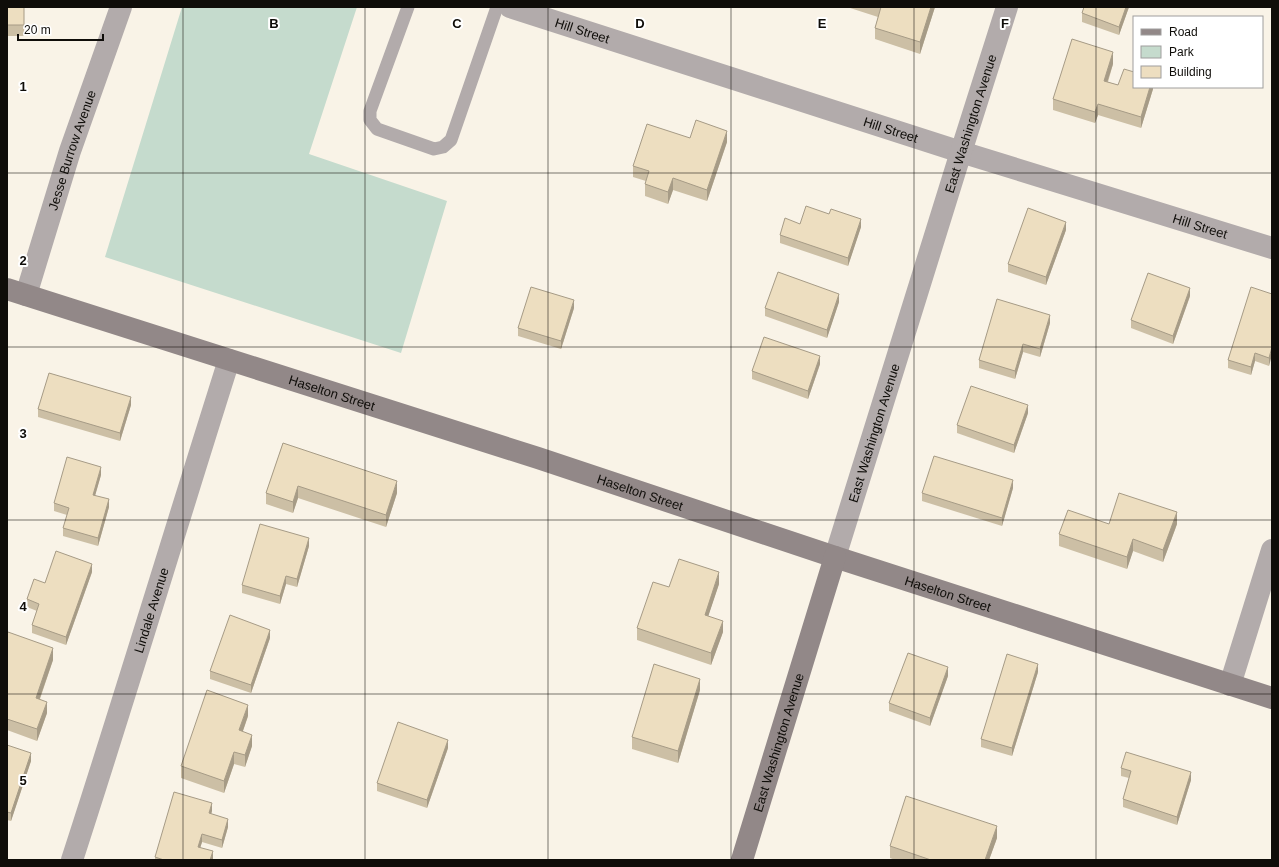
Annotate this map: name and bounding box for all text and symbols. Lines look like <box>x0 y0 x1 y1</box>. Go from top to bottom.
street label: Hill Street <box>553 15 612 47</box>
scale bar <box>18 16 103 42</box>
text: B <box>269 16 279 31</box>
text: C <box>452 16 462 31</box>
text: D <box>635 16 645 31</box>
text: E <box>818 16 827 31</box>
text: F <box>1001 16 1009 31</box>
legend <box>1133 16 1263 88</box>
text: 20 m <box>24 23 51 37</box>
text: Road <box>1169 25 1198 39</box>
text: Park <box>1169 45 1195 59</box>
street label: East Washington Avenue <box>942 52 1000 195</box>
text: Building <box>1169 65 1212 79</box>
text: 1 <box>19 79 27 94</box>
street label: Jesse Burrow Avenue <box>45 88 99 212</box>
street label: Hill Street <box>861 114 920 146</box>
street label: Hill Street <box>1171 211 1230 242</box>
text: 2 <box>19 253 27 268</box>
street label: East Washington Avenue <box>845 362 903 504</box>
street label: Haselton Street <box>287 372 377 414</box>
text: 3 <box>19 426 27 441</box>
street label: Haselton Street <box>595 471 685 514</box>
street label: Lindale Avenue <box>131 566 172 655</box>
street label: Haselton Street <box>903 573 993 615</box>
text: 4 <box>19 599 27 614</box>
street label: East Washington Avenue <box>750 671 807 814</box>
text: 5 <box>19 773 27 788</box>

